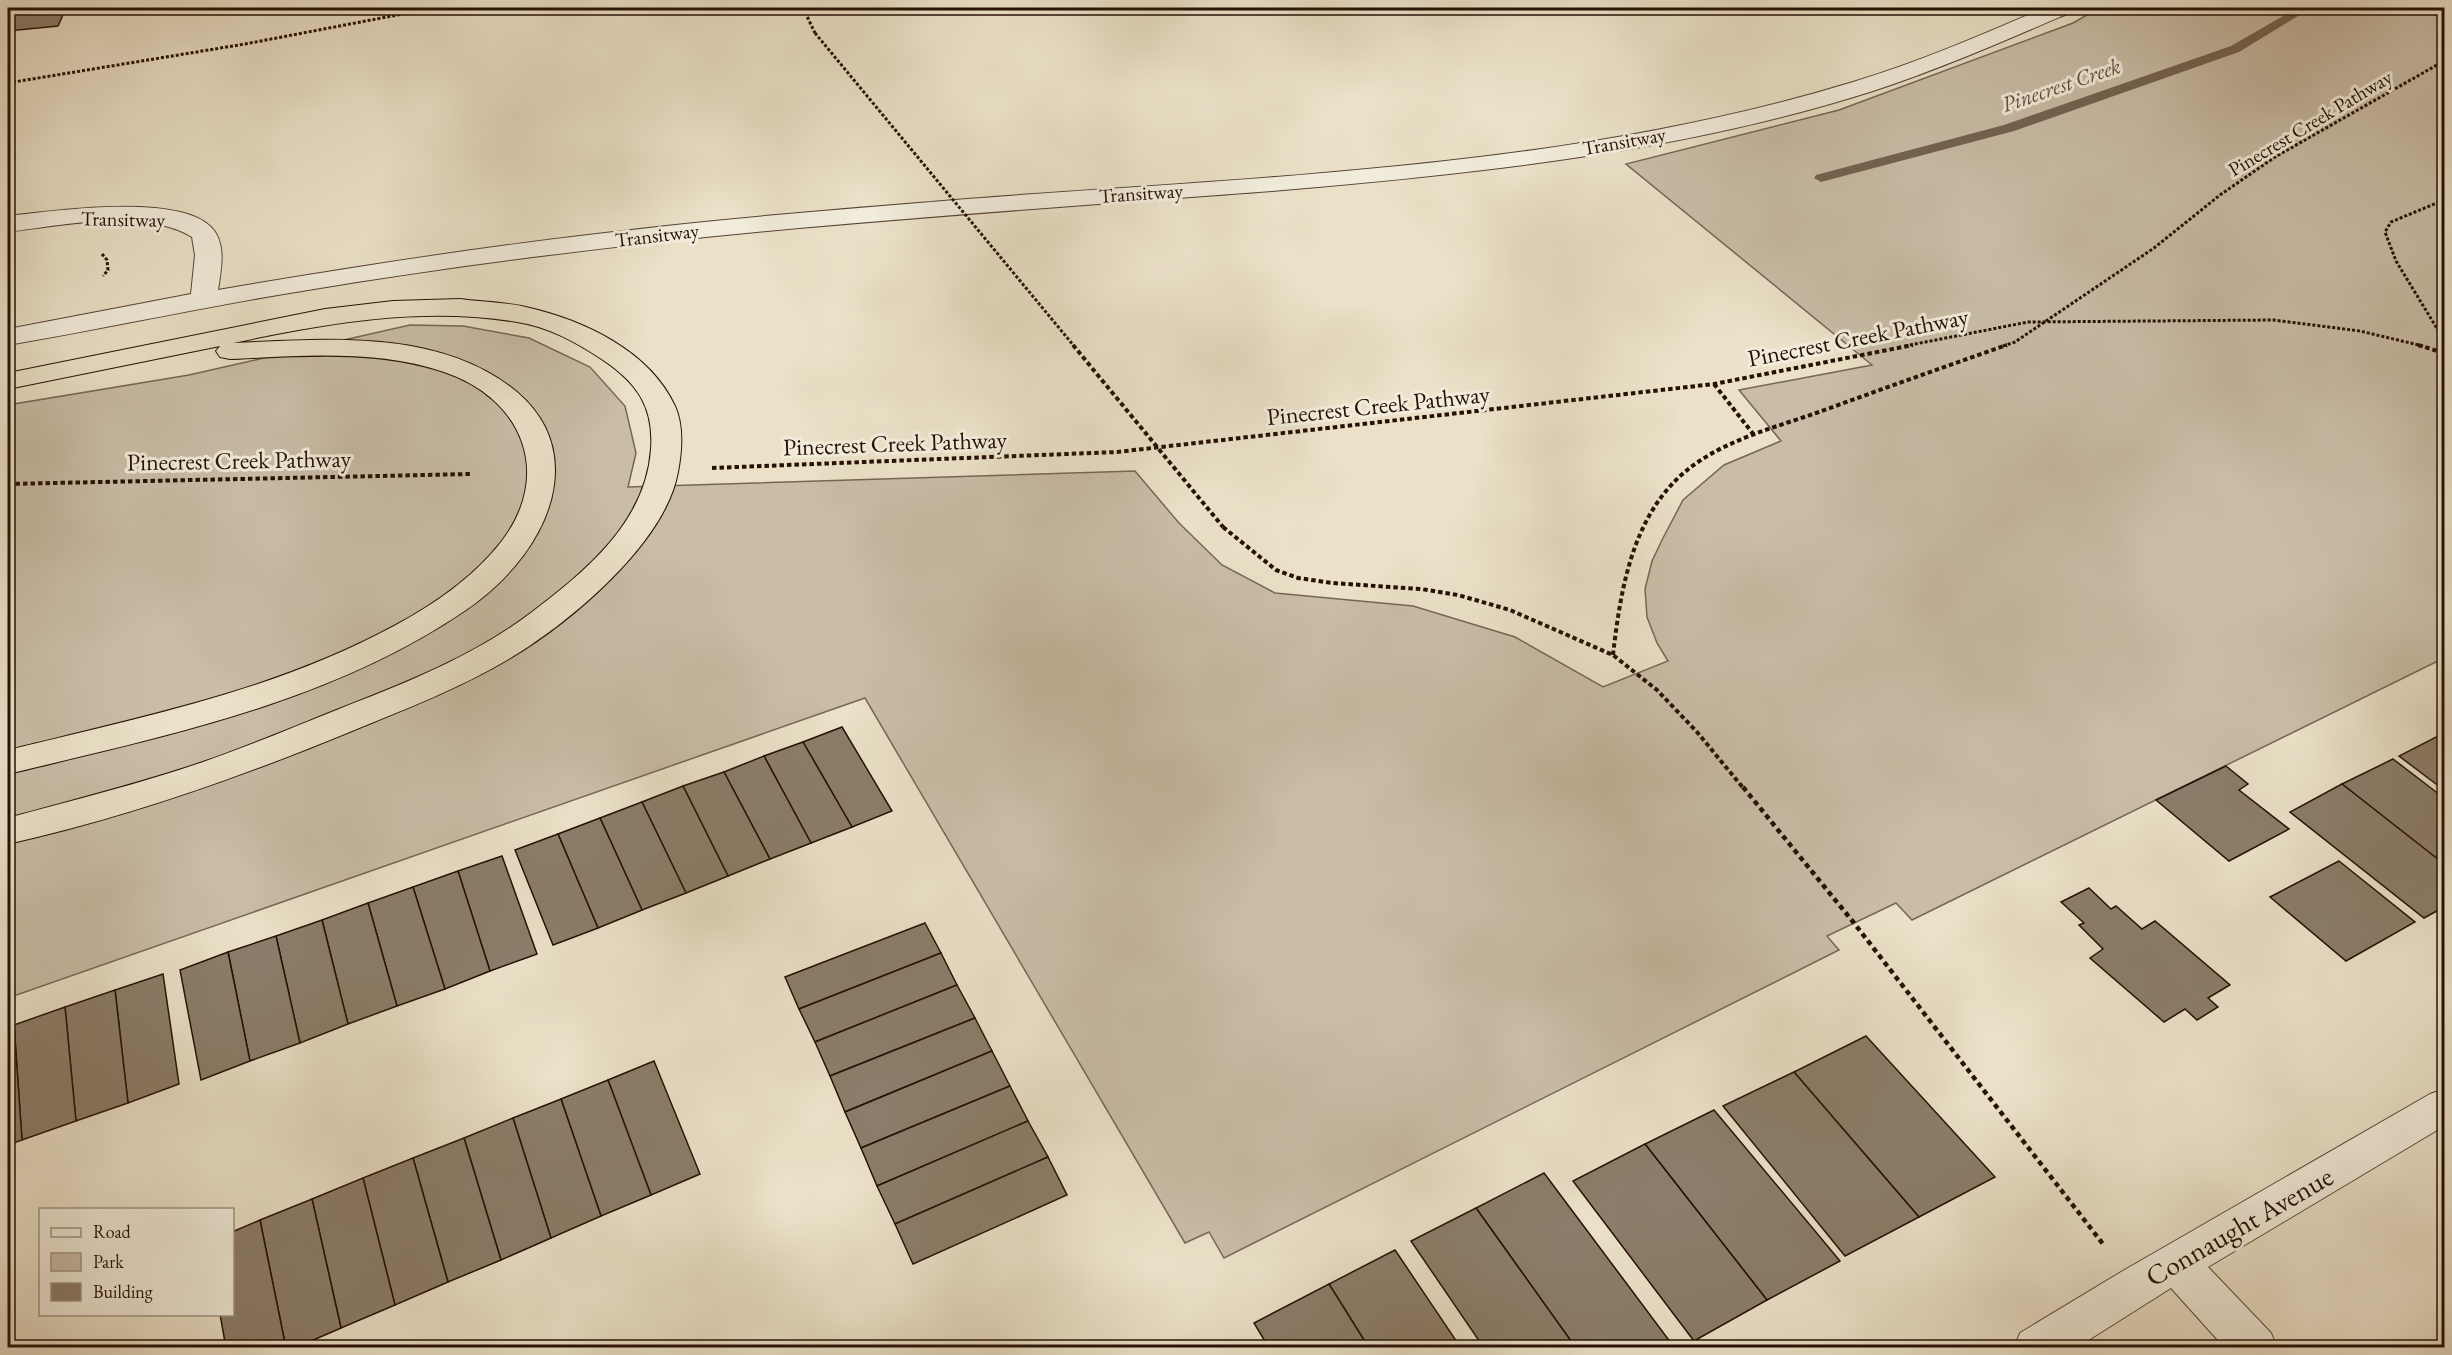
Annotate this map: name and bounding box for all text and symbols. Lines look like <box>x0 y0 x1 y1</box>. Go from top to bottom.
water label: Pinecrest Creek <box>1998 51 2124 119</box>
street label: Pinecrest Creek Pathway <box>2223 64 2397 182</box>
street label: Transitway <box>1580 121 1668 161</box>
street label: Transitway <box>1098 177 1184 209</box>
street label: Transitway <box>81 205 166 233</box>
street label: Transitway <box>614 217 701 253</box>
street label: Pinecrest Creek Pathway <box>1745 300 1971 374</box>
street label: Pinecrest Creek Pathway <box>1265 378 1492 432</box>
street label: Pinecrest Creek Pathway <box>782 424 1008 462</box>
street label: Pinecrest Creek Pathway <box>127 443 352 477</box>
street label: Connaught Avenue <box>2139 1158 2339 1294</box>
legend <box>39 1208 234 1316</box>
text: Road <box>93 1220 132 1243</box>
text: Park <box>93 1250 124 1273</box>
text: Building <box>93 1280 153 1303</box>

